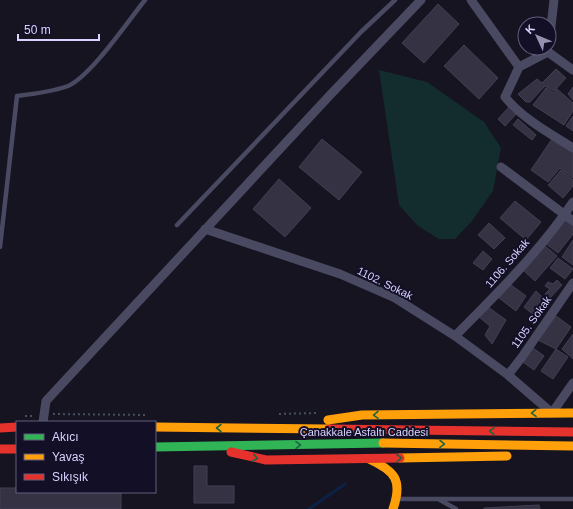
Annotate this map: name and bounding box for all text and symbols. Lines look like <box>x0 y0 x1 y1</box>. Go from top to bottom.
scale bar <box>18 16 99 42</box>
north arrow <box>517 16 557 56</box>
text: K <box>523 22 537 36</box>
text: 50 m <box>24 23 51 37</box>
street label: 1106. Sokak <box>483 236 532 290</box>
street label: 1102. Sokak <box>355 264 415 302</box>
street label: 1105. Sokak <box>509 293 554 350</box>
one-way arrow <box>531 409 537 417</box>
one-way arrow <box>373 411 379 419</box>
legend <box>16 421 156 493</box>
one-way arrow <box>216 424 222 432</box>
street label: Çanakkale Asfaltı Caddesi <box>300 426 428 438</box>
one-way arrow <box>489 427 495 435</box>
text: Akıcı <box>52 430 79 444</box>
one-way arrow <box>439 440 445 448</box>
one-way arrow <box>295 441 301 449</box>
text: Yavaş <box>52 450 84 464</box>
one-way arrow <box>252 453 258 461</box>
one-way arrow <box>396 454 402 462</box>
text: Sıkışık <box>52 470 89 484</box>

